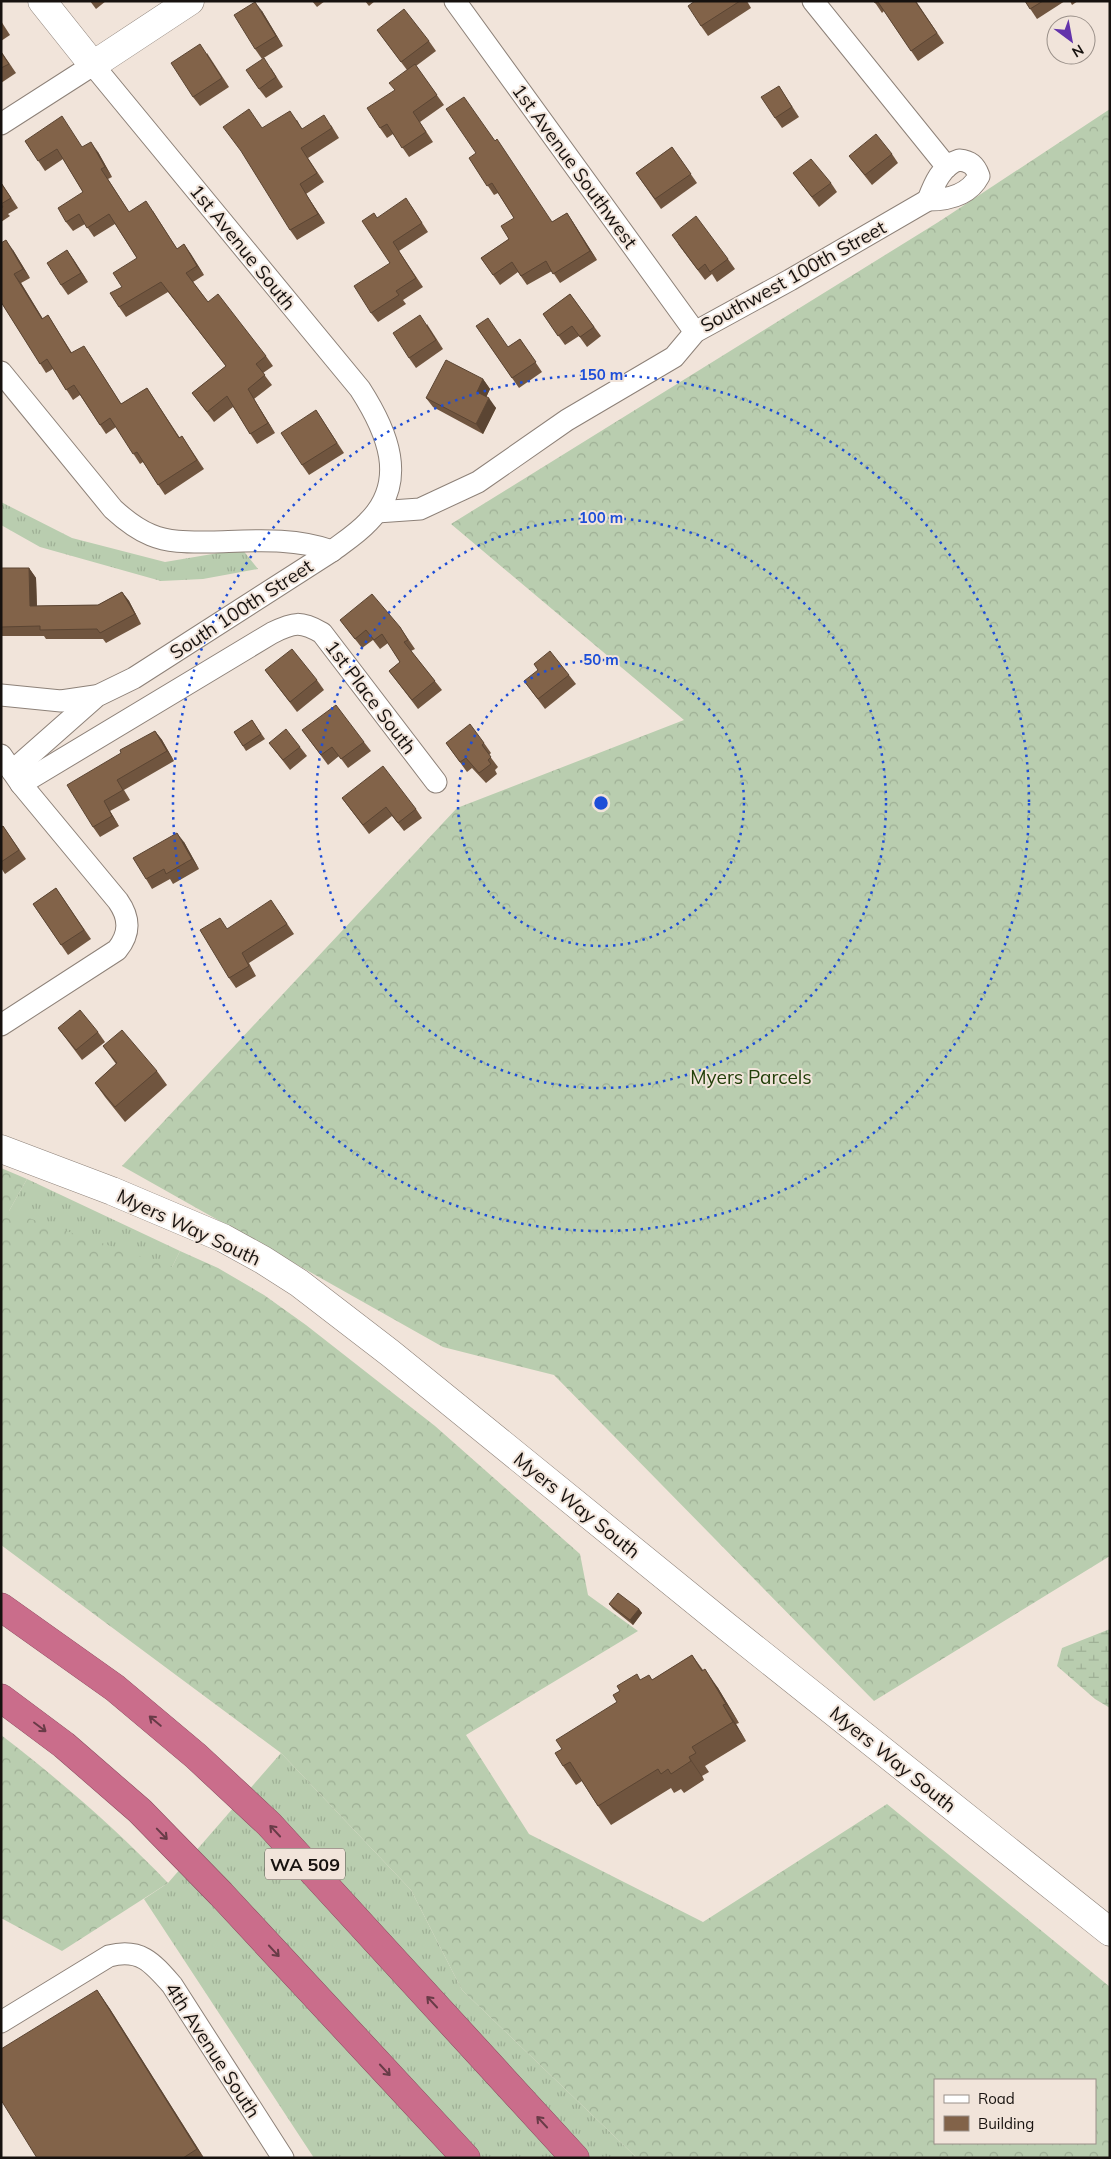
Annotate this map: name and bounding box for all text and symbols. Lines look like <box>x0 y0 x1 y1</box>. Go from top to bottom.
north arrow <box>1046 15 1096 65</box>
text: N <box>1069 41 1087 61</box>
street label: 1st Avenue Southwest <box>507 79 643 253</box>
street label: 1st Avenue South <box>185 179 301 315</box>
street label: Southwest 100th Street <box>696 215 890 337</box>
text: 150 m <box>579 365 623 384</box>
text: 100 m <box>579 508 623 527</box>
street label: South 100th Street <box>165 554 317 664</box>
street label: 1st Place South <box>320 635 422 759</box>
text: 50 m <box>583 650 619 669</box>
centre of rings <box>592 794 610 812</box>
park label: Myers Parcels <box>690 1065 812 1089</box>
street label: Myers Way South <box>113 1183 265 1271</box>
street label: Myers Way South <box>509 1447 645 1563</box>
street label: Myers Way South <box>825 1701 961 1817</box>
one-way arrow <box>149 1716 162 1727</box>
one-way arrow <box>33 1722 47 1732</box>
one-way arrow <box>269 1824 281 1837</box>
one-way arrow <box>156 1828 168 1840</box>
road number: WA 509 <box>265 1848 345 1880</box>
one-way arrow <box>268 1945 280 1958</box>
street label: 4th Avenue South <box>160 1978 266 2122</box>
one-way arrow <box>426 1996 438 2009</box>
one-way arrow <box>379 2064 391 2077</box>
legend <box>934 2079 1096 2144</box>
text: Road <box>978 2089 1015 2108</box>
text: Building <box>978 2114 1034 2133</box>
one-way arrow <box>536 2115 548 2128</box>

